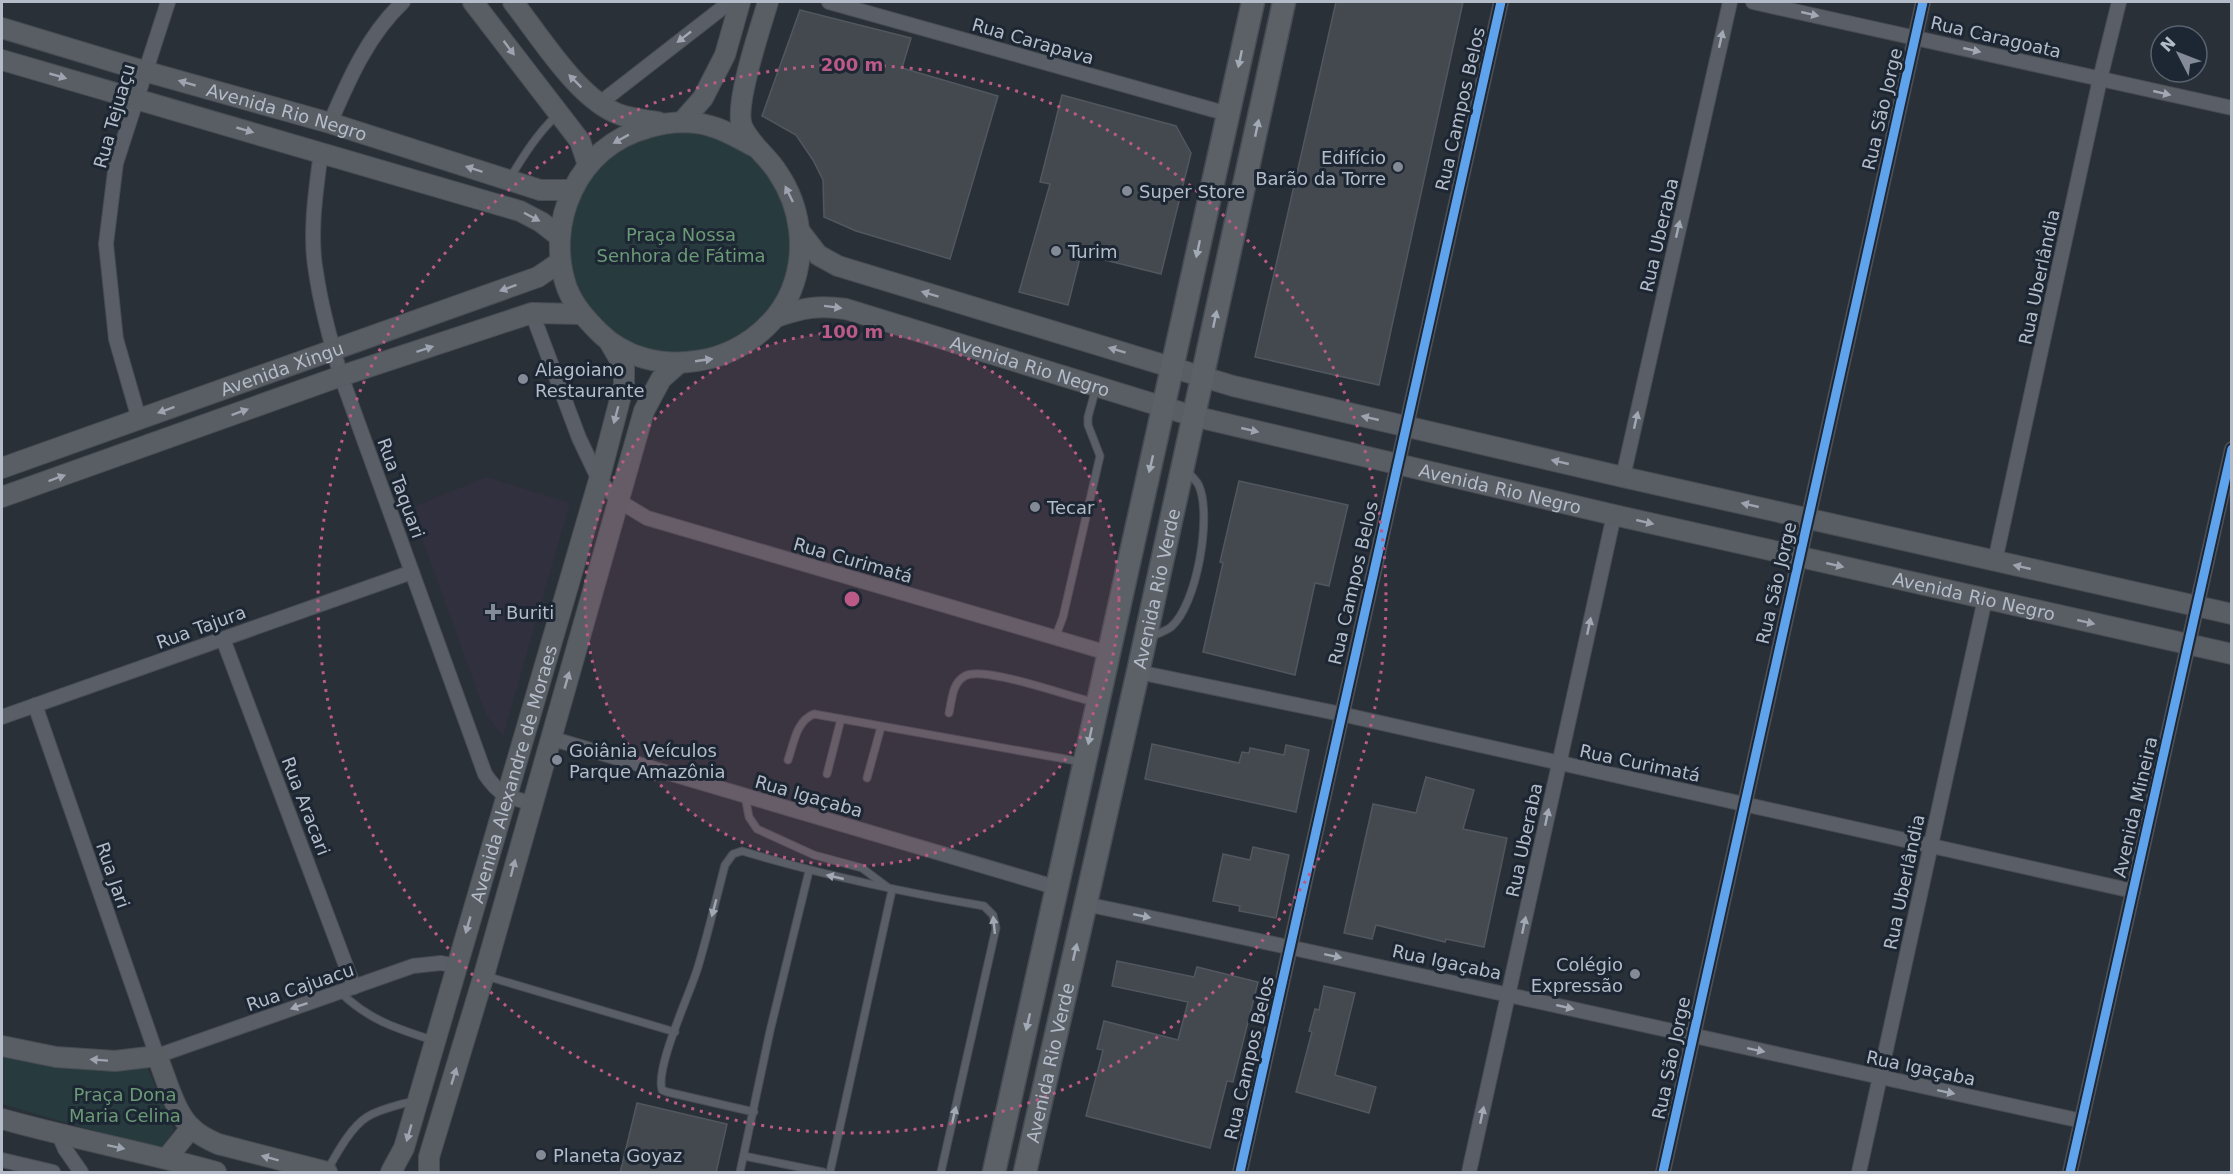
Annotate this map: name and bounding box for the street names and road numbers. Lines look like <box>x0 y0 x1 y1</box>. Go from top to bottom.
street label: Rua Caragoata <box>1929 12 2063 62</box>
street label: Rua Carapava <box>970 14 1096 68</box>
street label: Rua Campos Belos <box>1431 25 1489 193</box>
street label: Rua São Jorge <box>1858 46 1906 172</box>
street label: Rua Tejuaçu <box>89 61 139 171</box>
street label: Avenida Rio Negro <box>204 79 370 145</box>
street label: Rua Uberaba <box>1636 176 1682 294</box>
street label: Rua Uberlândia <box>2014 207 2064 347</box>
street label: Avenida Rio Negro <box>948 331 1113 400</box>
street label: Avenida Xingu <box>217 337 346 400</box>
street label: Rua Taquari <box>373 435 429 541</box>
street label: Avenida Rio Negro <box>1417 459 1583 517</box>
street label: Rua Campos Belos <box>1324 499 1382 667</box>
street label: Avenida Rio Verde <box>1129 506 1184 671</box>
street label: Rua São Jorge <box>1752 520 1800 646</box>
street label: Rua Curimatá <box>791 533 915 587</box>
street label: Avenida Rio Negro <box>1891 568 2057 624</box>
street label: Rua Tajura <box>153 601 249 653</box>
street label: Avenida Alexandre de Moraes <box>466 642 561 905</box>
street label: Avenida Mineira <box>2109 734 2161 880</box>
street label: Rua Curimatá <box>1578 740 1702 786</box>
street label: Rua Aracari <box>278 754 334 858</box>
street label: Rua Igaçaba <box>753 771 865 821</box>
street label: Rua Uberaba <box>1502 781 1546 899</box>
street label: Rua Uberlândia <box>1879 812 1929 952</box>
street label: Rua Jari <box>92 839 134 911</box>
street label: Rua Igaçaba <box>1391 940 1503 984</box>
street label: Rua Cajuacu <box>244 959 356 1015</box>
street label: Rua Campos Belos <box>1220 974 1278 1142</box>
street label: Avenida Rio Verde <box>1021 981 1078 1145</box>
street label: Rua São Jorge <box>1648 995 1694 1121</box>
street label: Rua Igaçaba <box>1865 1046 1977 1090</box>

